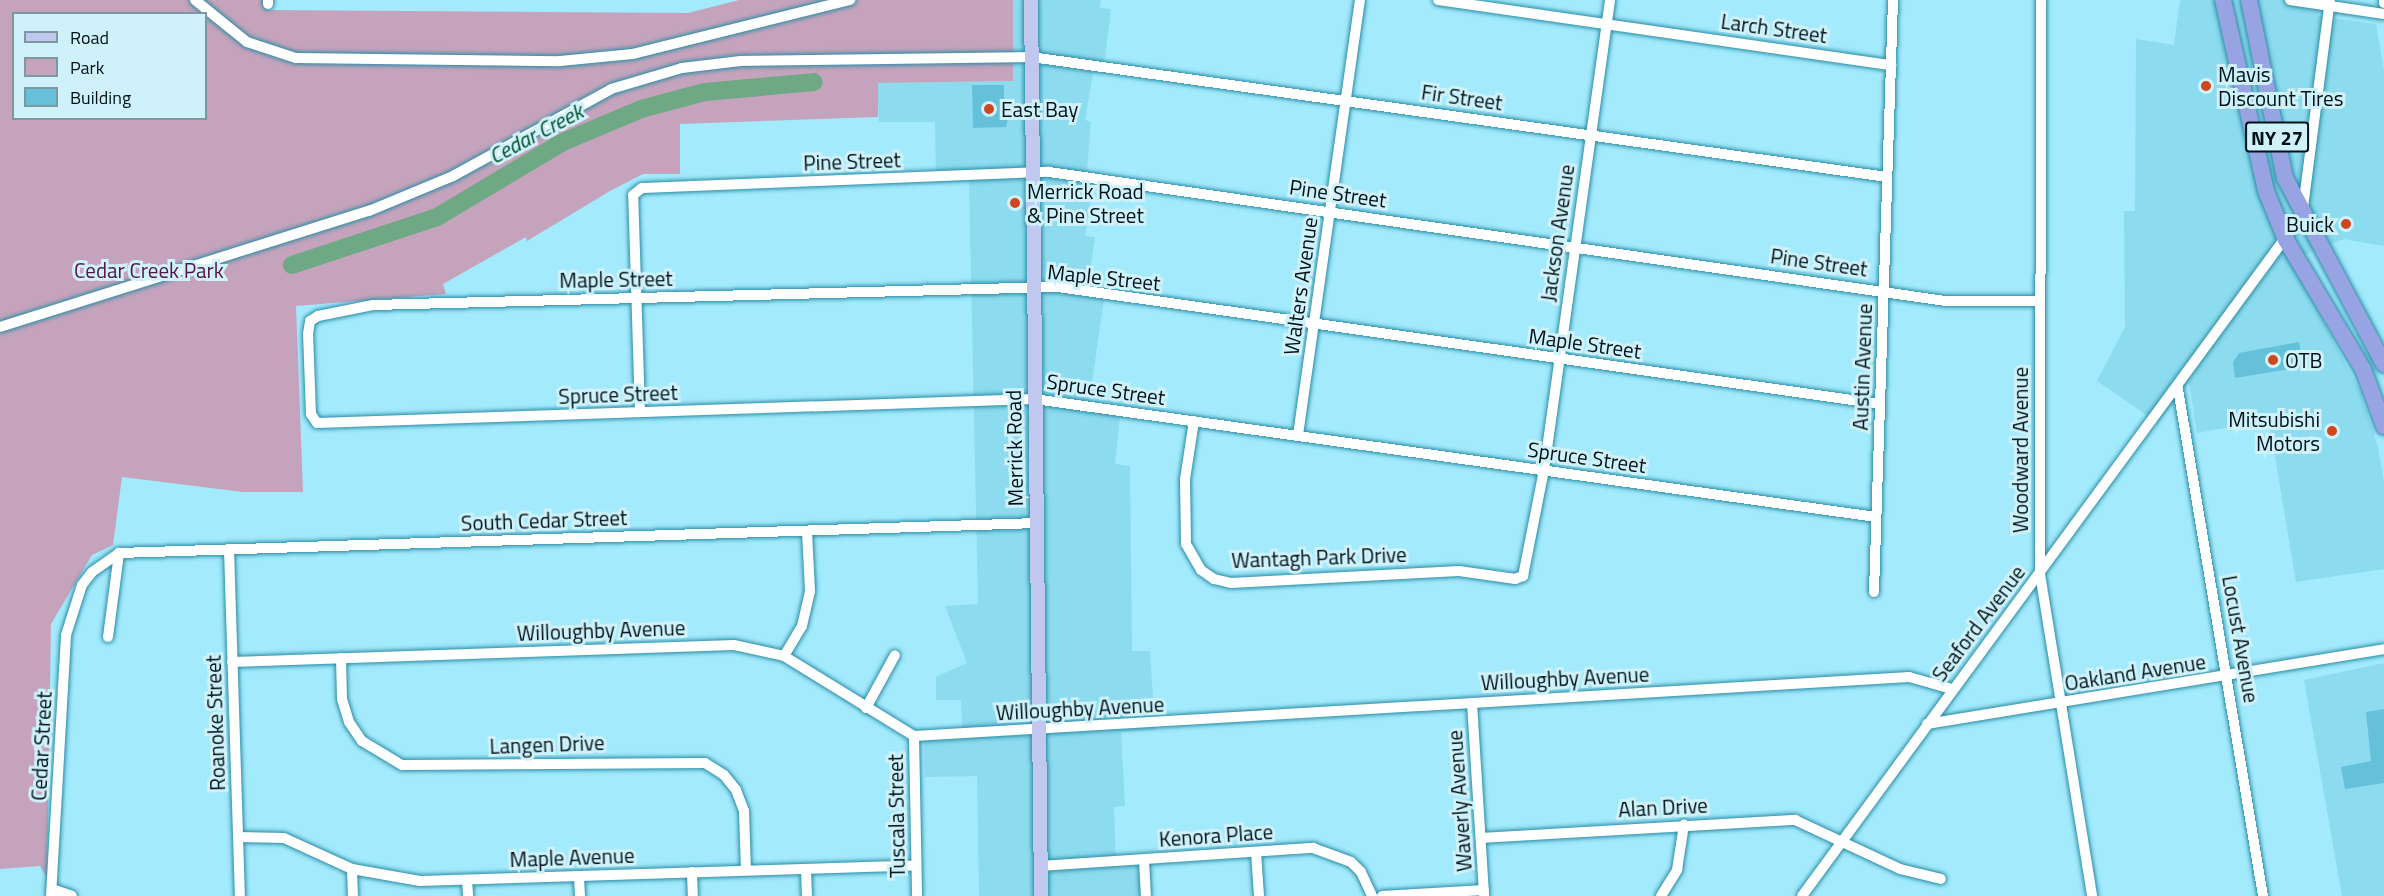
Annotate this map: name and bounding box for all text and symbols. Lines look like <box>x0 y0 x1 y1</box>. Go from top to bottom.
street label: Larch Street <box>1719 8 1829 48</box>
legend <box>12 12 207 120</box>
text: Road <box>70 24 109 51</box>
text: Park <box>70 54 104 81</box>
place label: Mavis Discount Tires <box>2218 61 2343 111</box>
street label: Fir Street <box>1420 79 1504 115</box>
marker: Mavis Discount Tires <box>2199 79 2213 93</box>
text: Building <box>70 84 131 111</box>
place label: East Bay <box>1001 96 1078 122</box>
water label: Cedar Creek <box>484 98 588 170</box>
marker: East Bay <box>982 102 996 116</box>
road number: NY 27 <box>2244 120 2310 154</box>
street label: Pine Street <box>803 147 901 175</box>
street label: Jackson Avenue <box>1535 163 1579 303</box>
street label: Pine Street <box>1288 174 1388 212</box>
place label: Merrick Road & Pine Street <box>1027 178 1144 228</box>
marker: Merrick Road & Pine Street <box>1008 196 1022 210</box>
place label: Buick <box>2286 211 2334 237</box>
street label: Walters Avenue <box>1278 215 1322 357</box>
marker: Buick <box>2339 217 2353 231</box>
street label: Pine Street <box>1769 243 1869 281</box>
park label: Cedar Creek Park <box>74 257 224 283</box>
street label: Maple Street <box>1046 259 1162 295</box>
street label: Maple Street <box>559 265 673 293</box>
street label: Austin Avenue <box>1847 303 1877 431</box>
street label: Maple Street <box>1527 323 1643 363</box>
place label: OTB <box>2285 347 2322 373</box>
marker: OTB <box>2266 353 2280 367</box>
street label: Woodward Avenue <box>2007 367 2033 533</box>
street label: Spruce Street <box>1045 368 1167 410</box>
street label: Spruce Street <box>558 379 678 409</box>
street label: Merrick Road <box>1000 390 1028 506</box>
place label: Mitsubishi Motors <box>2228 406 2320 456</box>
marker: Mitsubishi Motors <box>2325 424 2339 438</box>
street label: Spruce Street <box>1526 436 1648 478</box>
street label: South Cedar Street <box>460 505 628 535</box>
street label: Wantagh Park Drive <box>1231 541 1407 573</box>
street label: Seaford Avenue <box>1926 560 2030 686</box>
street label: Locust Avenue <box>2217 573 2265 705</box>
street label: Willoughby Avenue <box>516 614 686 646</box>
street label: Oakland Avenue <box>2063 648 2207 696</box>
street label: Roanoke Street <box>200 655 230 791</box>
street label: Willoughby Avenue <box>1480 661 1650 695</box>
street label: Cedar Street <box>26 691 56 801</box>
street label: Willoughby Avenue <box>995 691 1165 725</box>
street label: Langen Drive <box>489 729 605 759</box>
street label: Waverly Avenue <box>1441 729 1477 873</box>
street label: Tuscala Street <box>882 754 910 878</box>
street label: Alan Drive <box>1618 792 1708 822</box>
street label: Kenora Place <box>1158 818 1274 852</box>
street label: Maple Avenue <box>509 842 635 872</box>

